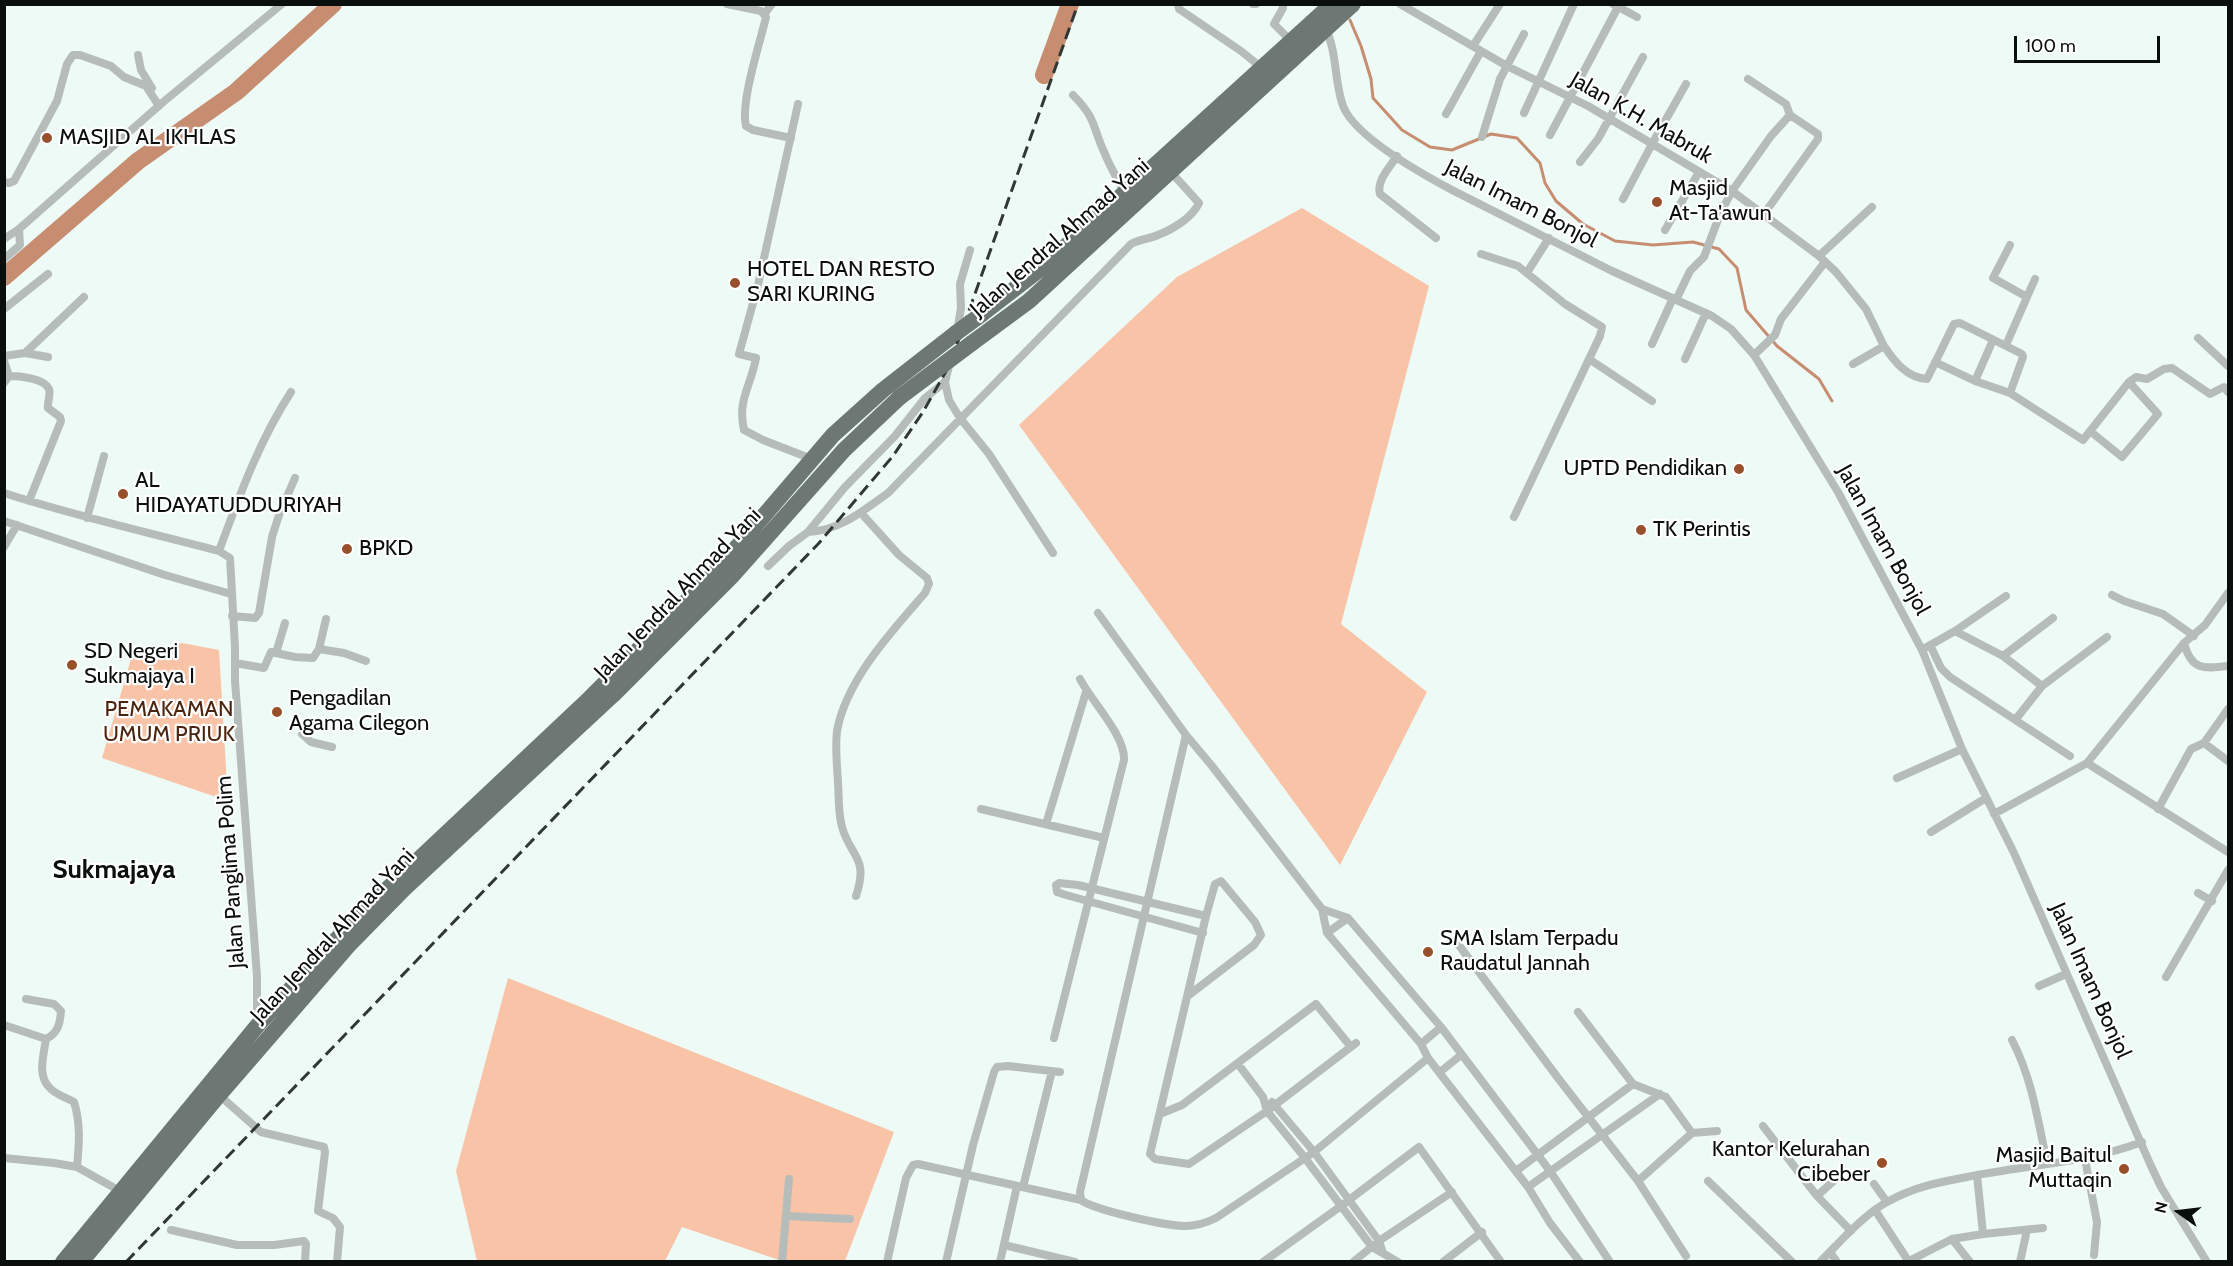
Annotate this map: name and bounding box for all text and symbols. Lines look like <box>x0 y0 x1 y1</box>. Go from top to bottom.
scale bar <box>2017 24 2162 62</box>
text: 100 m <box>2025 35 2076 57</box>
street label: Jalan K.H. Mabruk <box>1565 67 1717 169</box>
place label: MASJID AL IKHLAS <box>59 125 236 151</box>
marker: MASJID AL IKHLAS <box>40 131 54 145</box>
street label: Jalan Jendral Ahmad Yani <box>965 153 1155 323</box>
street label: Jalan Imam Bonjol <box>1440 154 1602 254</box>
place label: Masjid At-Ta'awun <box>1669 176 1772 228</box>
marker: Masjid At-Ta'awun <box>1650 195 1664 209</box>
place label: HOTEL DAN RESTO SARI KURING <box>747 257 935 308</box>
marker: HOTEL DAN RESTO SARI KURING <box>728 276 742 290</box>
place label: UPTD Pendidikan <box>1564 456 1727 482</box>
street label: Jalan Imam Bonjol <box>1831 460 1935 620</box>
marker: UPTD Pendidikan <box>1732 462 1746 476</box>
place label: AL HIDAYATUDDURIYAH <box>135 468 342 520</box>
marker: AL HIDAYATUDDURIYAH <box>116 487 130 501</box>
street label: Jalan Jendral Ahmad Yani <box>589 503 767 685</box>
place label: TK Perintis <box>1653 517 1751 543</box>
marker: TK Perintis <box>1634 523 1648 537</box>
place label: BPKD <box>359 536 413 562</box>
marker: BPKD <box>340 542 354 556</box>
place label: SD Negeri Sukmajaya I <box>84 639 195 690</box>
marker: SD Negeri Sukmajaya I <box>65 658 79 672</box>
place label: Pengadilan Agama Cilegon <box>289 686 429 738</box>
park label: PEMAKAMAN UMUM PRIUK <box>103 697 235 748</box>
marker: Pengadilan Agama Cilegon <box>270 705 284 719</box>
street label: Jalan Panglima Polim <box>211 775 251 969</box>
street label: Jalan Jendral Ahmad Yani <box>245 843 421 1029</box>
district label: Sukmajaya <box>53 854 175 886</box>
street label: Jalan Imam Bonjol <box>2044 899 2136 1063</box>
place label: SMA Islam Terpadu Raudatul Jannah <box>1440 926 1618 978</box>
marker: SMA Islam Terpadu Raudatul Jannah <box>1421 945 1435 959</box>
place label: Kantor Kelurahan Cibeber <box>1712 1137 1870 1188</box>
place label: Masjid Baitul Muttaqin <box>1996 1143 2112 1194</box>
marker: Kantor Kelurahan Cibeber <box>1875 1156 1889 1170</box>
marker: Masjid Baitul Muttaqin <box>2117 1162 2131 1176</box>
north arrow <box>2149 1182 2209 1242</box>
text: N <box>2150 1200 2172 1215</box>

